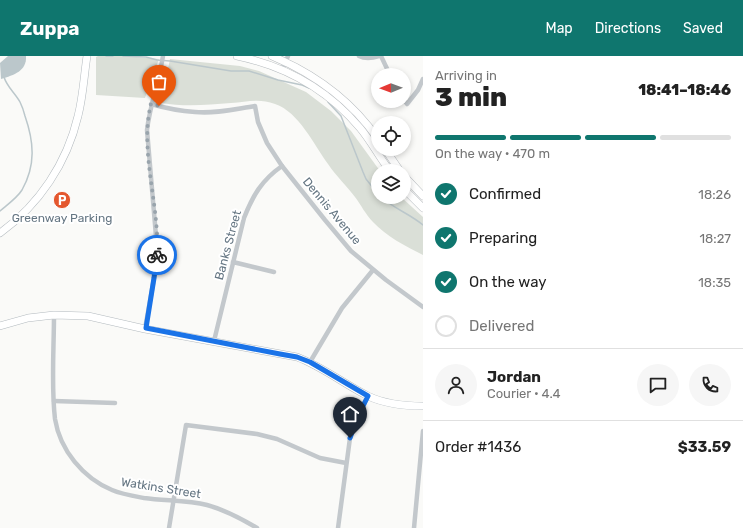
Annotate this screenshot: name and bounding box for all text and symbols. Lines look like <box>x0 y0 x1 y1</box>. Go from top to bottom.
text: Zuppa <box>20 17 80 40</box>
text: Map <box>546 20 573 37</box>
text: Directions <box>595 20 661 37</box>
text: Saved <box>683 20 723 37</box>
pin <box>142 65 176 106</box>
north arrow <box>371 68 411 108</box>
map controls <box>371 68 411 204</box>
text: Arriving in <box>435 68 497 83</box>
icon: bag <box>148 71 170 93</box>
text: 18:41–18:46 <box>638 81 731 99</box>
text: 3 min <box>435 82 507 113</box>
button: locate <box>371 116 411 156</box>
text: On the way · 470 m <box>435 146 550 161</box>
button: layers <box>371 164 411 204</box>
street label: Dennis Avenue <box>300 175 364 248</box>
icon: check <box>435 183 457 205</box>
text: Confirmed <box>469 185 541 203</box>
text: 18:26 <box>698 187 731 202</box>
parking icon: Greenway Parking <box>52 190 72 210</box>
street label: Banks Street <box>212 208 244 281</box>
place label: Greenway Parking <box>12 211 112 225</box>
icon: check <box>435 227 457 249</box>
text: Preparing <box>469 229 537 247</box>
text: 18:27 <box>700 231 731 246</box>
courier <box>137 235 177 275</box>
icon: bike <box>146 244 168 266</box>
icon: check <box>435 271 457 293</box>
text: On the way <box>469 273 547 291</box>
text: 18:35 <box>698 275 731 290</box>
text: Delivered <box>469 317 534 335</box>
button: person <box>435 364 477 406</box>
button: chat <box>637 364 679 406</box>
button: phone <box>689 364 731 406</box>
text: Jordan <box>487 368 541 386</box>
text: Courier · 4.4 <box>487 386 561 401</box>
pin <box>333 397 367 438</box>
icon: home <box>339 403 361 425</box>
text: Order #1436 <box>435 438 521 456</box>
text: $33.59 <box>678 438 731 456</box>
street label: Watkins Street <box>120 475 202 501</box>

